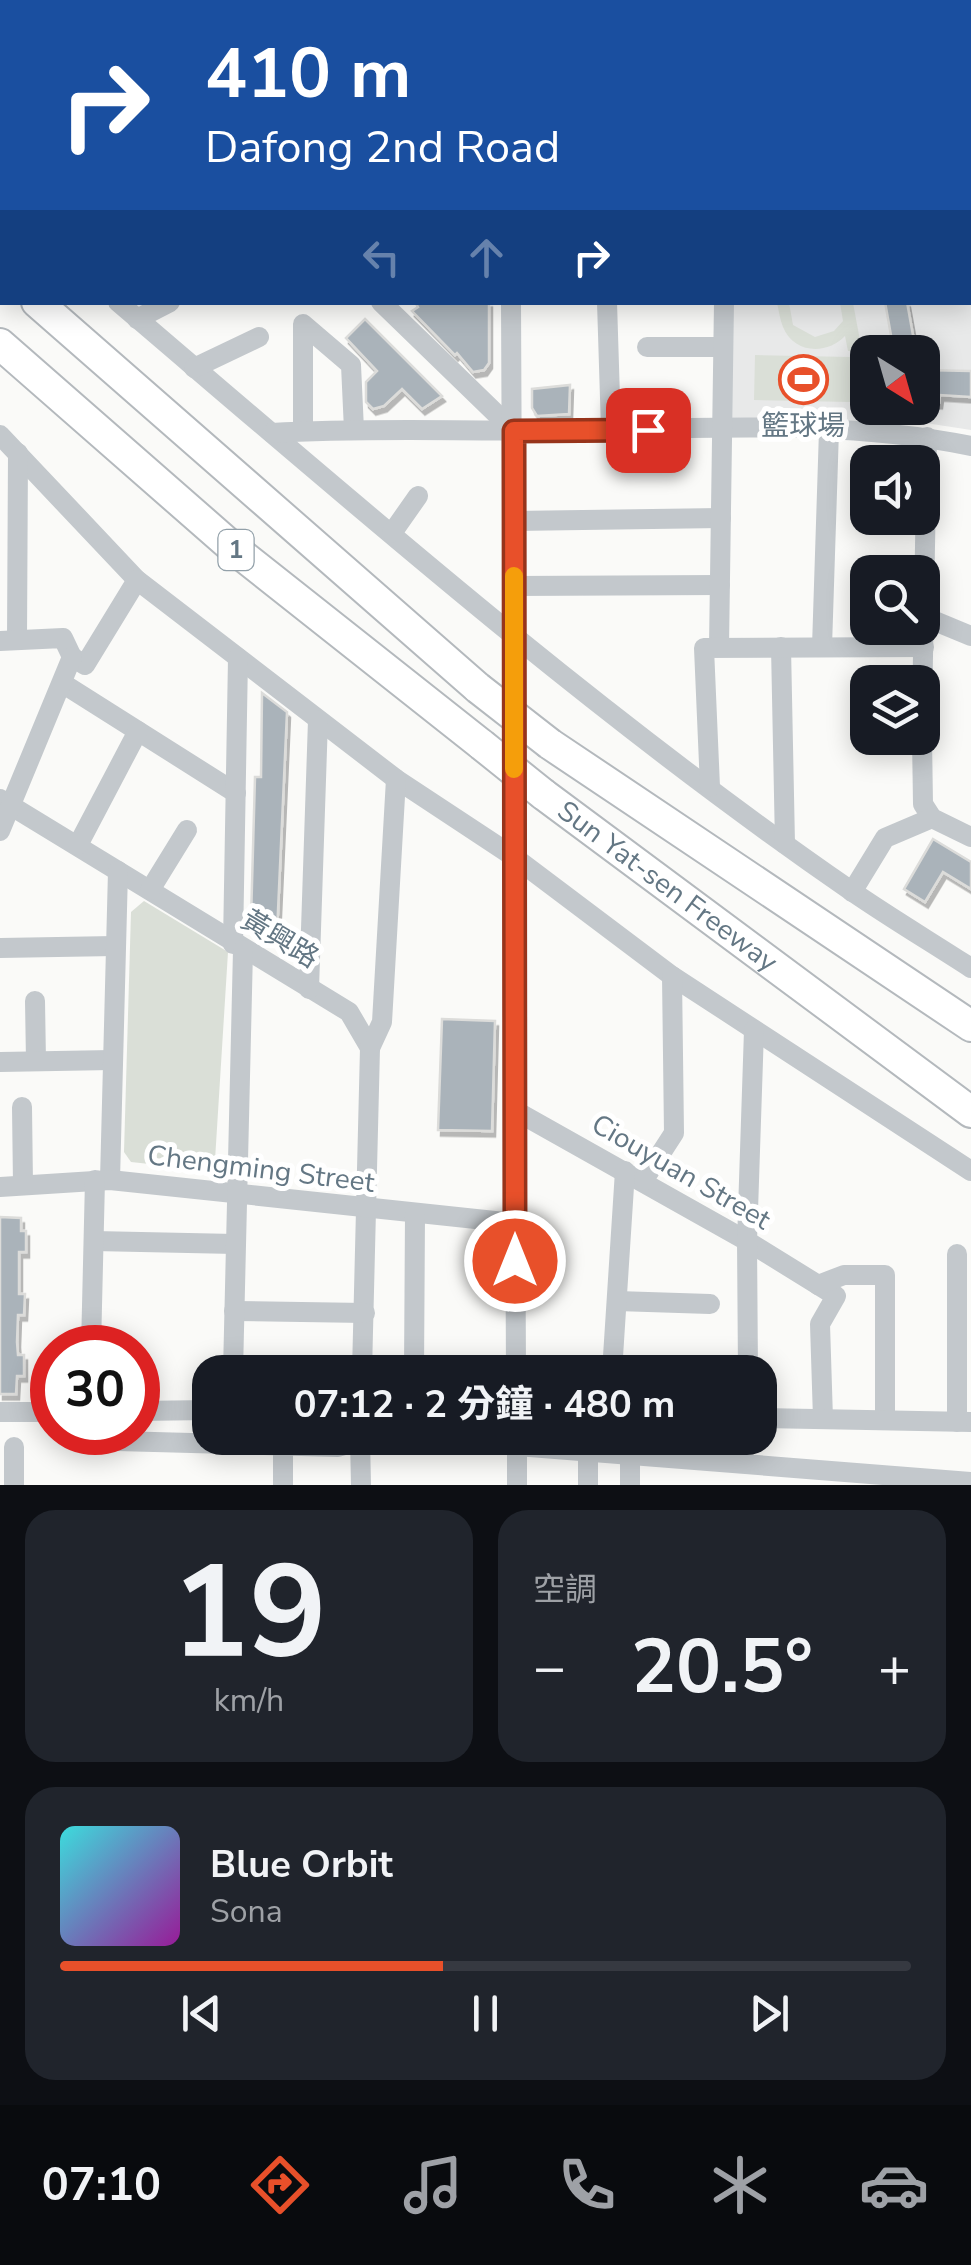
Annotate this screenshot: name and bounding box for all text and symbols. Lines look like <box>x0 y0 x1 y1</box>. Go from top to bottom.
text: 410 m <box>205 26 411 122</box>
icon: right <box>40 40 170 170</box>
text: Dafong 2nd Road <box>205 117 560 178</box>
icon: left <box>354 230 409 285</box>
icon: ahead <box>459 230 514 285</box>
icon: right <box>564 230 619 285</box>
north arrow <box>850 335 940 425</box>
map controls <box>850 335 940 755</box>
sports icon: 籃球場 <box>777 353 829 405</box>
pin <box>606 388 691 473</box>
icon: arrive <box>621 403 676 458</box>
place label: 籃球場 <box>761 407 845 445</box>
button: sound <box>850 445 940 535</box>
road number: 1 <box>218 530 254 570</box>
button: search <box>850 555 940 645</box>
button: layers <box>850 665 940 755</box>
street label: Sun Yat-sen Freeway <box>550 792 786 981</box>
street label: 黃興路 <box>234 901 326 977</box>
street label: Ciouyuan Street <box>584 1105 778 1239</box>
street label: Chengming Street <box>145 1136 377 1202</box>
position arrow <box>463 1209 567 1313</box>
speed limit sign: 30 <box>30 1325 160 1455</box>
text: 07:12 · 2 分鐘 · 480 m <box>294 1379 675 1430</box>
text: 19 <box>171 1525 327 1702</box>
text: 空調 <box>533 1568 597 1611</box>
text: 20.5° <box>631 1616 813 1718</box>
text: − <box>533 1630 566 1705</box>
text: + <box>878 1630 911 1705</box>
text: km/h <box>214 1679 284 1722</box>
text: Blue Orbit <box>210 1839 393 1890</box>
text: Sona <box>210 1890 283 1933</box>
icon: previous <box>174 1986 229 2041</box>
icon: pause <box>458 1986 513 2041</box>
icon: next <box>742 1986 797 2041</box>
icon: directions <box>245 2150 315 2220</box>
icon: music <box>398 2150 468 2220</box>
icon: phone <box>552 2150 622 2220</box>
icon: climate <box>705 2150 775 2220</box>
icon: car <box>859 2150 929 2220</box>
text: 07:10 <box>42 2155 161 2216</box>

